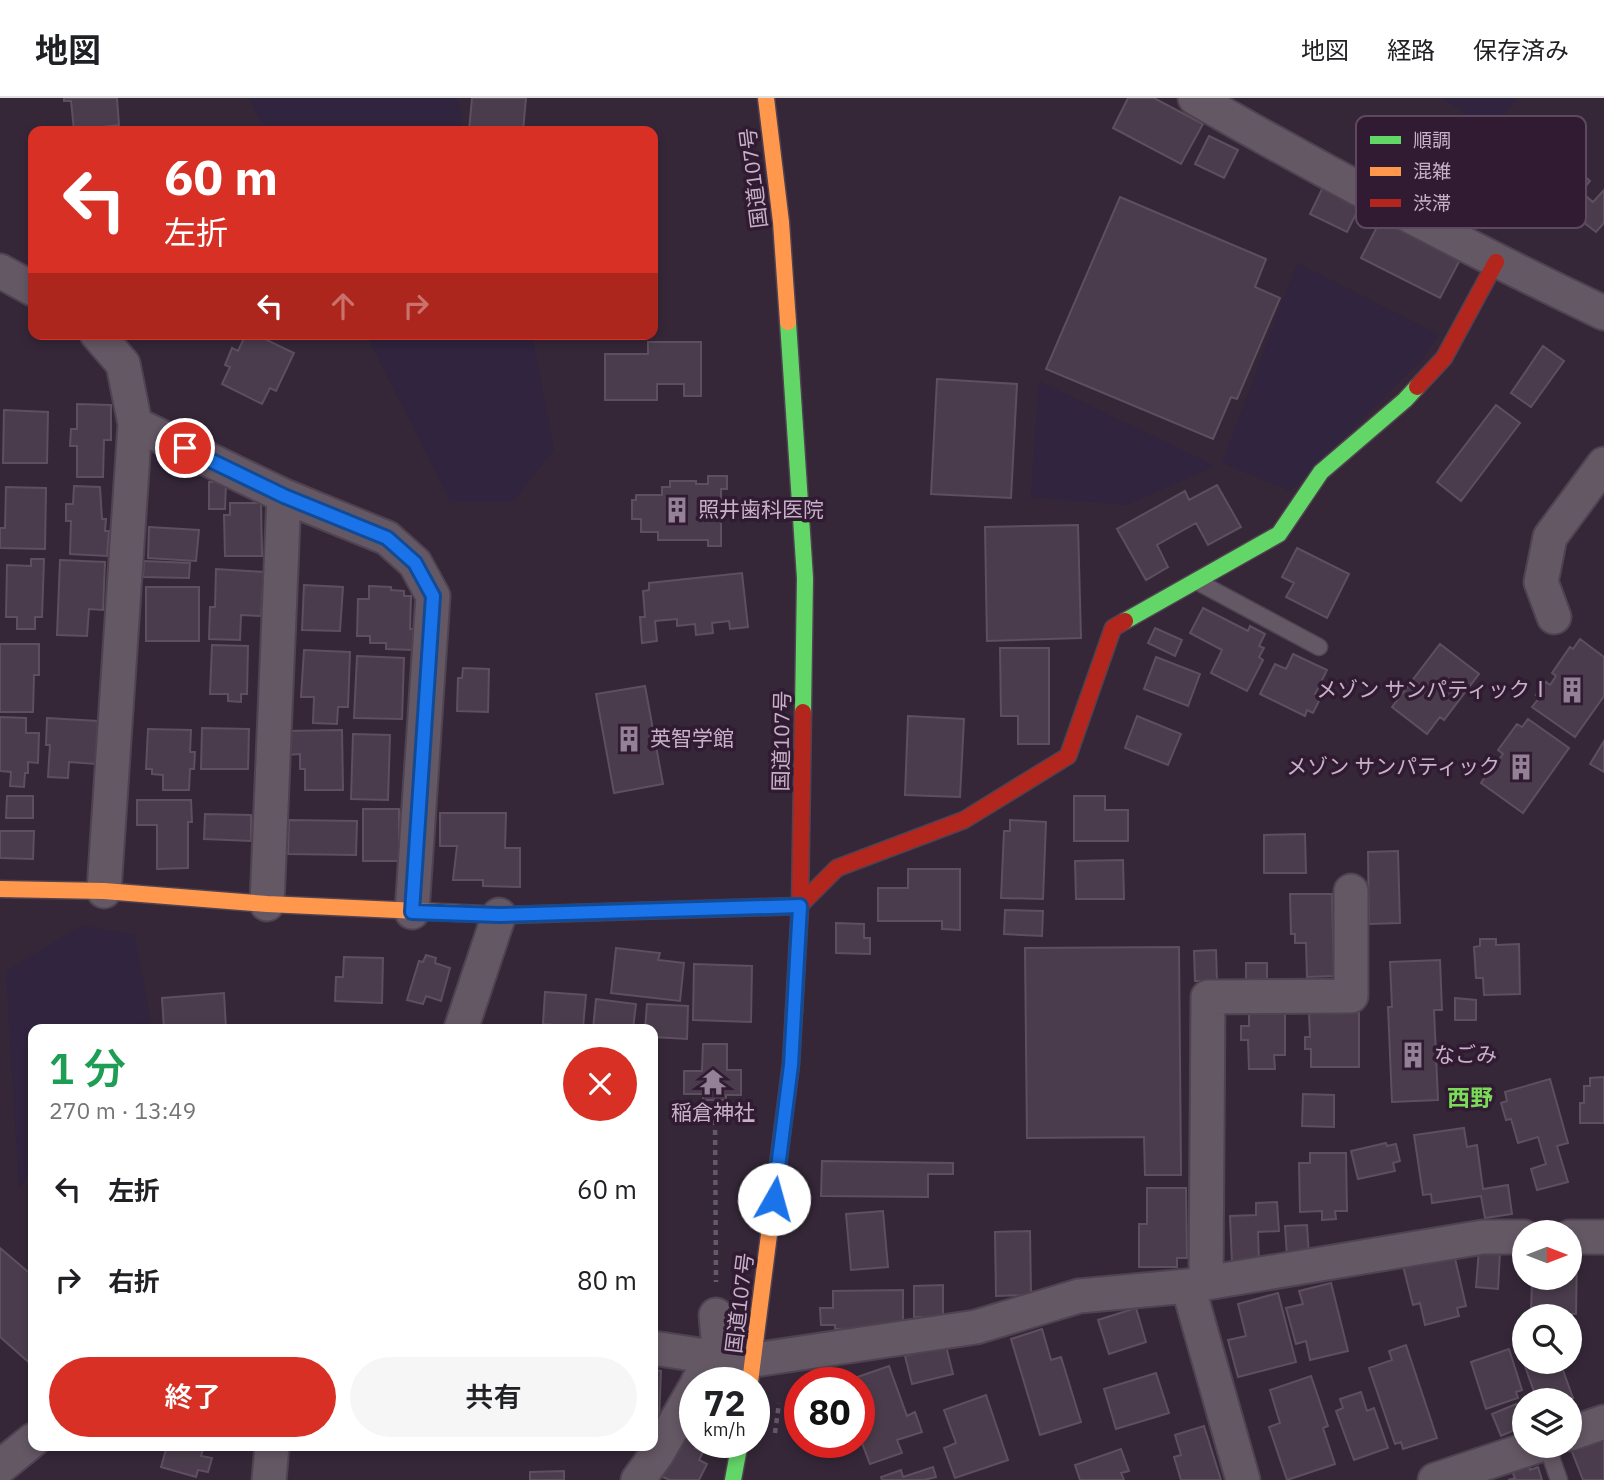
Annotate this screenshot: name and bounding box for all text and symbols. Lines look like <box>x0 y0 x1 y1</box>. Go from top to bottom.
text: 地図 <box>35 28 101 71</box>
text: 地図 <box>1301 34 1349 66</box>
text: 経路 <box>1387 34 1435 66</box>
text: 保存済み <box>1473 34 1569 66</box>
legend <box>1356 116 1586 228</box>
street label: 国道107号 <box>733 126 773 230</box>
text: 順調 <box>1413 128 1451 152</box>
text: 60 m <box>164 145 278 208</box>
icon: left <box>49 154 140 245</box>
text: 混雑 <box>1413 159 1451 183</box>
text: 渋滞 <box>1413 191 1451 215</box>
text: 左折 <box>164 211 228 253</box>
icon: left <box>251 287 289 325</box>
icon: ahead <box>324 287 362 325</box>
icon: right <box>397 287 435 325</box>
pin <box>155 418 215 478</box>
icon: arrive <box>166 429 204 467</box>
building icon: 照井歯科医院 <box>662 495 692 525</box>
place label: 照井歯科医院 <box>698 495 824 523</box>
place label: メゾン サンパティックⅠ <box>1316 675 1551 703</box>
building icon: メゾン サンパティックⅠ <box>1557 675 1587 705</box>
street label: 国道107号 <box>766 690 796 792</box>
building icon: 英智学館 <box>614 724 644 754</box>
place label: 英智学館 <box>650 724 734 752</box>
place label: メゾン サンパティック <box>1286 752 1500 780</box>
building icon: メゾン サンパティック <box>1506 752 1536 782</box>
building icon: なごみ <box>1398 1040 1428 1070</box>
place label: なごみ <box>1434 1040 1497 1068</box>
text: 1 分 <box>49 1041 126 1096</box>
button: close <box>563 1047 637 1121</box>
temple icon: 稲倉神社 <box>698 1067 728 1097</box>
district label: 西野 <box>1447 1082 1493 1112</box>
text: 270 m · 13:49 <box>49 1095 196 1125</box>
place label: 稲倉神社 <box>671 1098 755 1126</box>
position arrow <box>737 1162 811 1236</box>
icon: left <box>49 1170 87 1208</box>
text: 60 m <box>577 1172 637 1206</box>
text: 左折 <box>108 1173 160 1207</box>
north arrow <box>1512 1220 1582 1290</box>
map controls <box>1512 1220 1582 1458</box>
street label: 国道107号 <box>719 1251 759 1355</box>
icon: right <box>49 1261 87 1299</box>
text: 80 m <box>577 1263 637 1297</box>
text: 右折 <box>108 1264 160 1298</box>
button: search <box>1512 1304 1582 1374</box>
button: 終了 <box>49 1357 336 1437</box>
button: 共有 <box>350 1357 637 1437</box>
speed limit sign: 80 <box>784 1367 875 1458</box>
text: 72 <box>703 1380 746 1426</box>
button: layers <box>1512 1388 1582 1458</box>
text: km/h <box>703 1418 746 1441</box>

